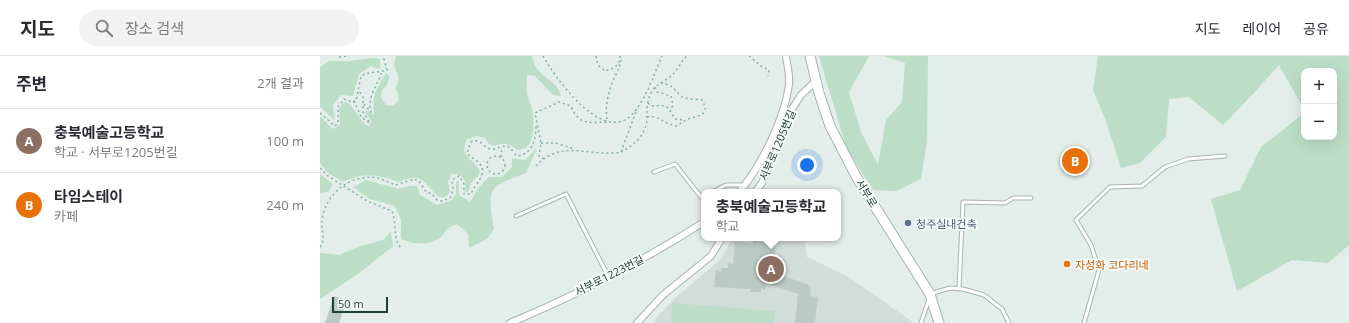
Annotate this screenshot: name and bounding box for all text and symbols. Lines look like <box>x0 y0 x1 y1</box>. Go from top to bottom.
search box <box>79 10 359 46</box>
text: 지도 <box>20 16 55 42</box>
icon: search <box>93 17 115 39</box>
text: 장소 검색 <box>125 18 184 38</box>
text: 지도 <box>1195 19 1221 38</box>
text: 레이어 <box>1243 19 1281 38</box>
text: 공유 <box>1303 19 1329 38</box>
map controls <box>1301 68 1337 140</box>
button: + <box>1301 68 1337 104</box>
text: 주변 <box>16 72 47 95</box>
text: 2개 결과 <box>257 74 304 92</box>
button: − <box>1301 104 1337 140</box>
street label: 서부로1205번길 <box>755 107 799 183</box>
text: 충북예술고등학교 <box>54 122 164 142</box>
text: A <box>25 132 33 150</box>
text: 100 m <box>266 132 304 150</box>
text: 학교 · 서부로1205번길 <box>54 143 178 161</box>
pin: B <box>1062 146 1088 176</box>
your location <box>797 155 817 175</box>
street label: 서부로 <box>853 176 881 210</box>
text: 타임스테이 <box>54 186 123 206</box>
popup <box>701 189 841 241</box>
text: B <box>25 196 33 214</box>
text: 240 m <box>266 196 304 214</box>
text: 충북예술고등학교 <box>716 196 826 216</box>
text: 카페 <box>54 207 78 225</box>
place label: 청주실내건축 <box>916 216 977 231</box>
text: 학교 <box>716 217 740 235</box>
marker: 청주실내건축 <box>903 218 913 228</box>
street label: 서부로1223번길 <box>572 251 646 299</box>
pin: A <box>758 254 784 284</box>
place label: 자성화 코다리네 <box>1075 257 1149 272</box>
marker: 자성화 코다리네 <box>1062 259 1072 269</box>
scale bar <box>332 295 388 314</box>
text: 50 m <box>338 296 364 311</box>

